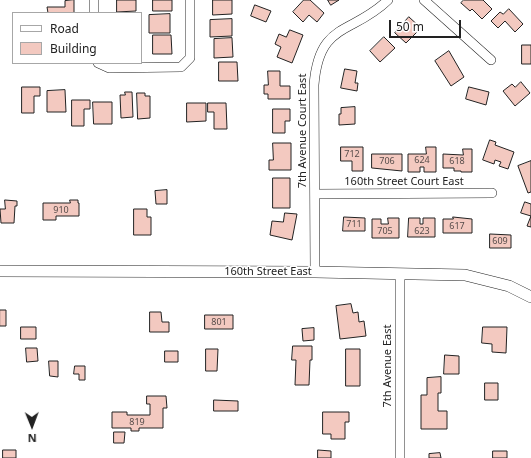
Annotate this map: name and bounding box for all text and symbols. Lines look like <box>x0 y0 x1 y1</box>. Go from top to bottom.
legend <box>12 12 142 64</box>
scale bar <box>391 12 463 38</box>
text: 50 m <box>396 18 424 35</box>
text: Road <box>50 20 79 37</box>
text: Building <box>50 40 97 57</box>
street label: 7th Avenue Court East <box>296 74 310 188</box>
house number: 712 <box>344 149 360 159</box>
house number: 624 <box>414 155 430 165</box>
house number: 706 <box>379 156 395 166</box>
house number: 618 <box>449 156 465 166</box>
street label: 160th Street Court East <box>344 175 464 189</box>
house number: 910 <box>53 205 69 215</box>
house number: 711 <box>346 219 362 229</box>
house number: 617 <box>449 221 465 231</box>
house number: 705 <box>377 226 393 236</box>
house number: 623 <box>414 226 430 236</box>
house number: 609 <box>492 236 508 246</box>
street label: 160th Street East <box>224 265 312 279</box>
house number: 801 <box>211 317 227 327</box>
street label: 7th Avenue East <box>381 325 395 407</box>
north arrow <box>12 406 52 446</box>
house number: 819 <box>129 417 145 427</box>
text: N <box>28 431 37 446</box>

